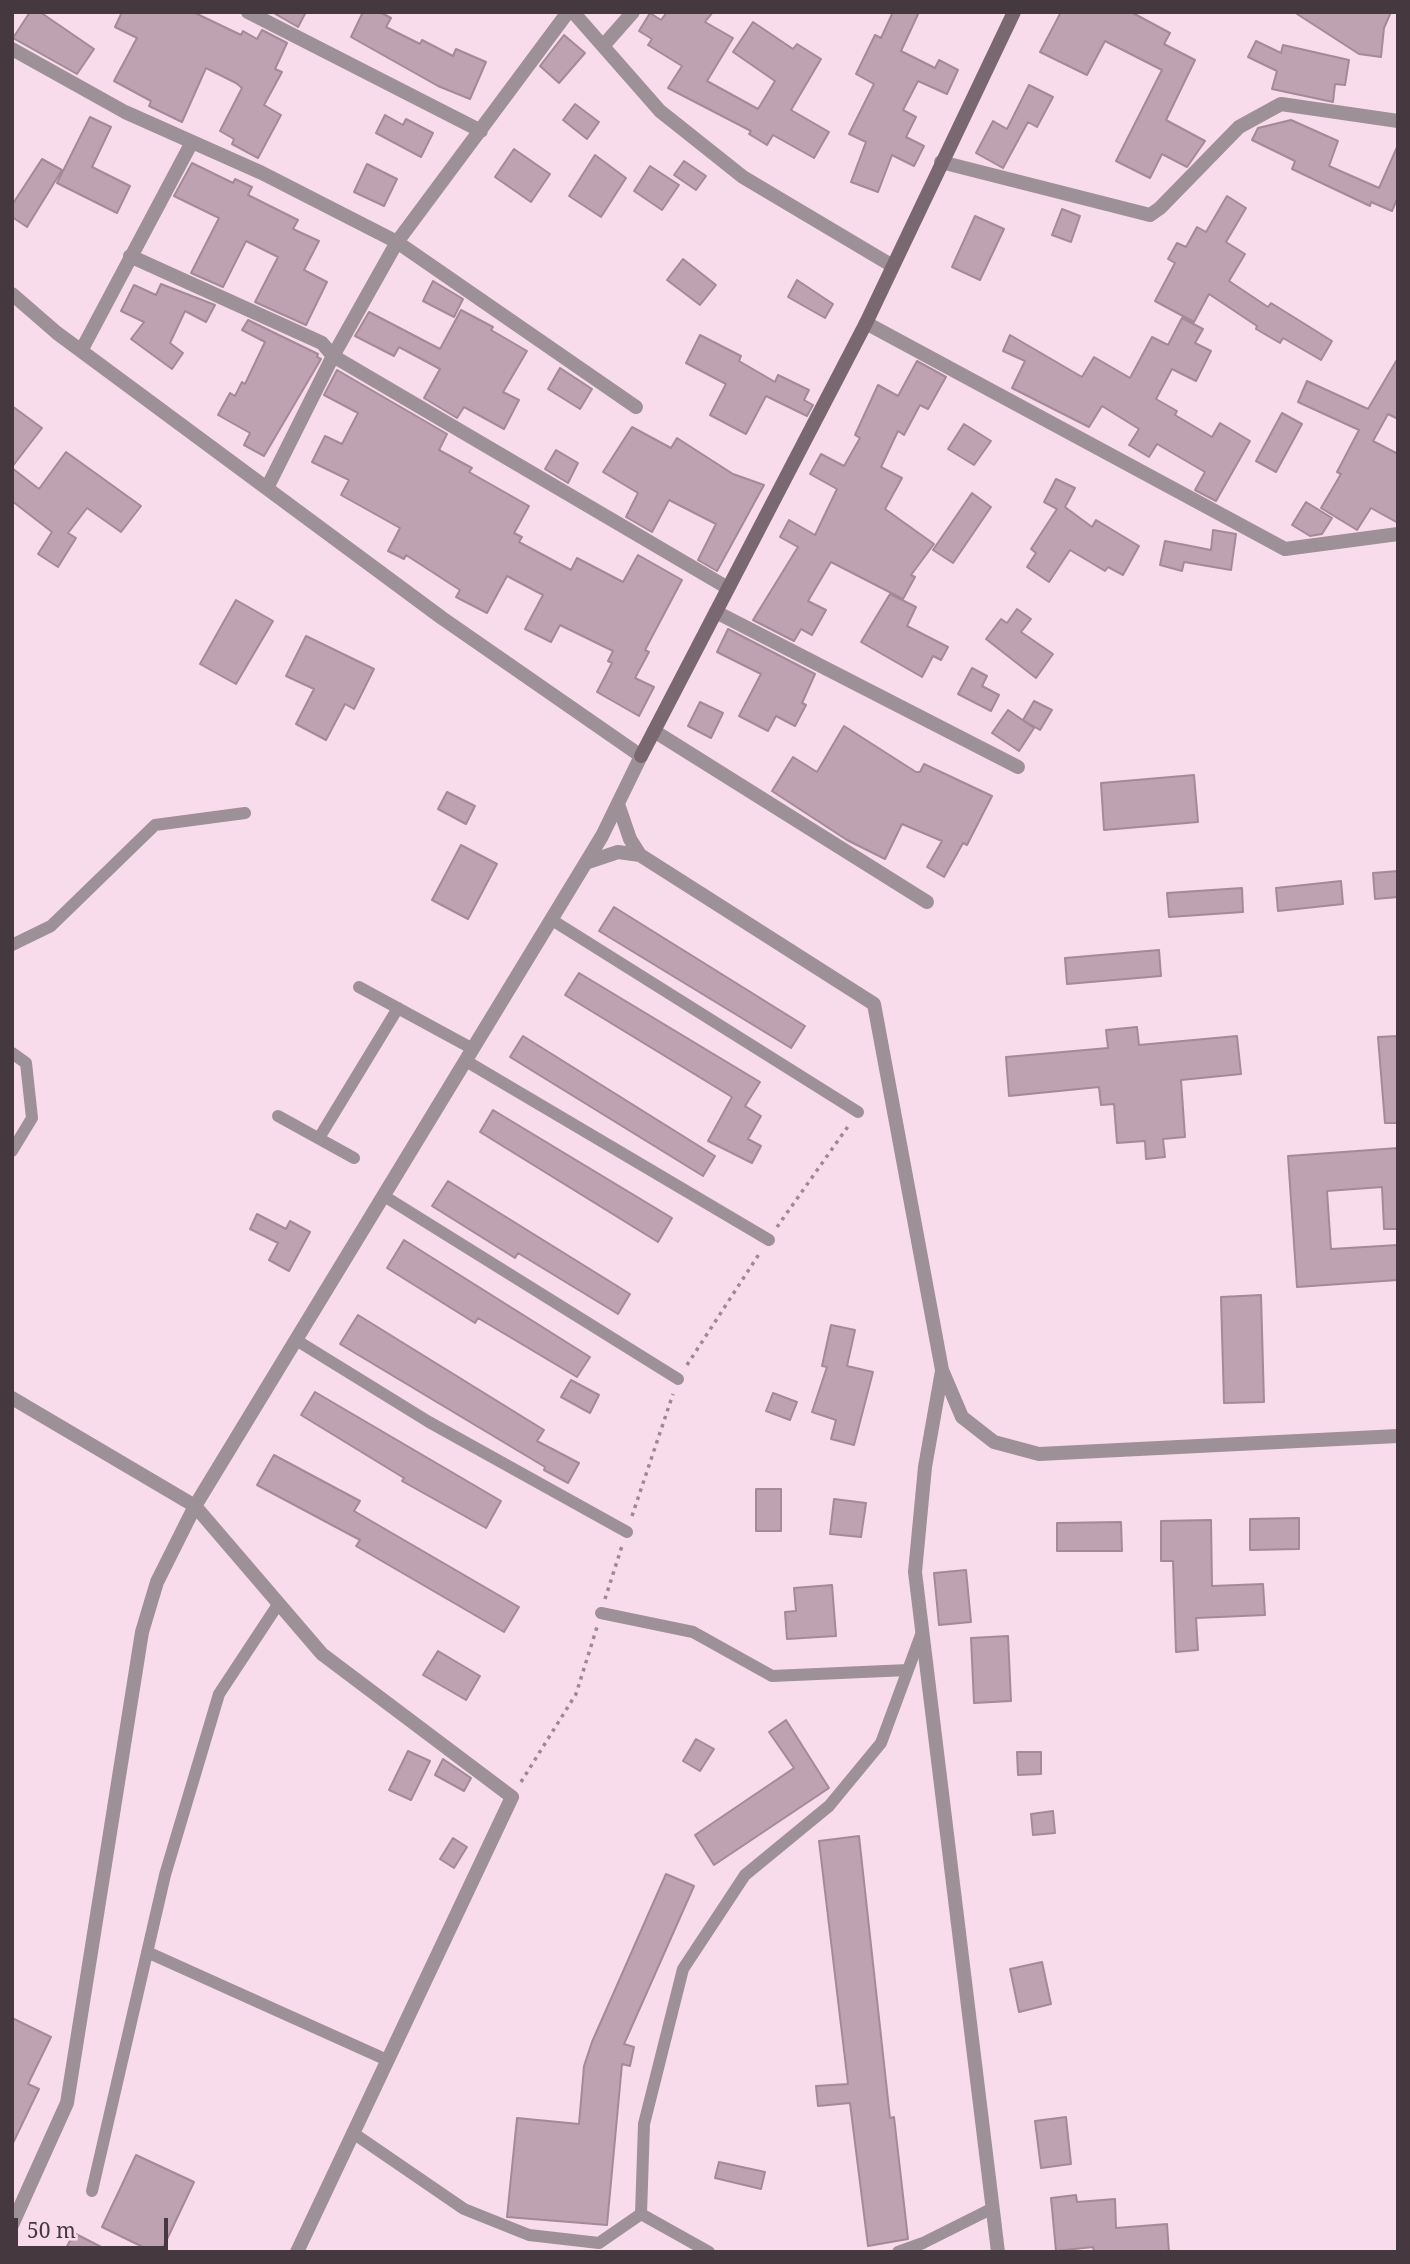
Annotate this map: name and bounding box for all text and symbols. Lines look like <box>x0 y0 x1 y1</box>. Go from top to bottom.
scale bar <box>18 2204 172 2248</box>
text: 50 m <box>27 2216 76 2244</box>

